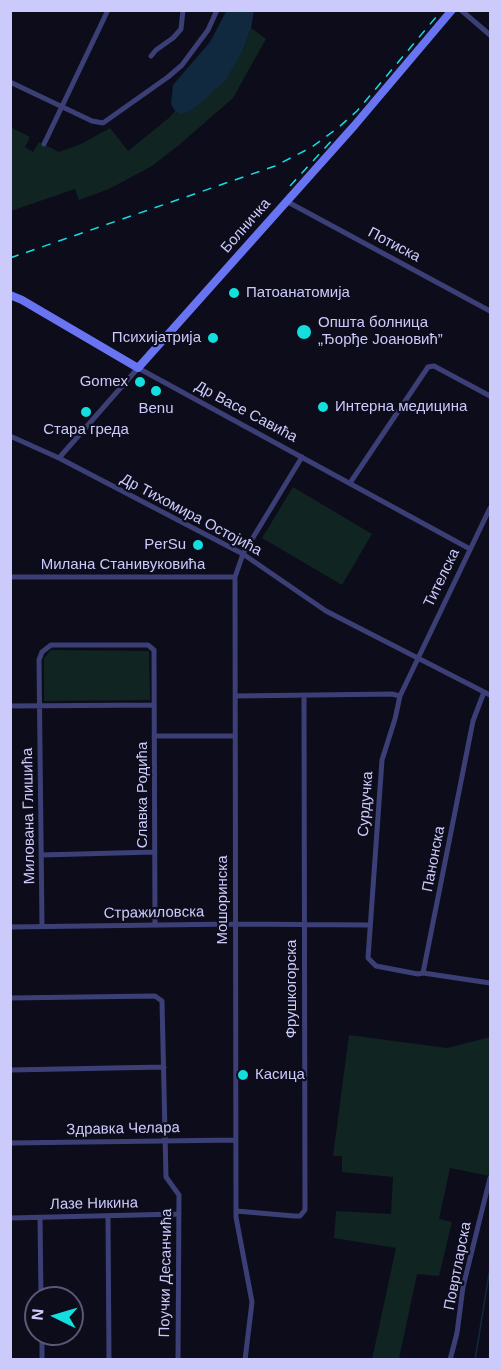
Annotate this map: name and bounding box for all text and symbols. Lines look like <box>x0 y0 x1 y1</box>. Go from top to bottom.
street label: Болничка <box>217 195 275 257</box>
street label: Потиска <box>365 224 423 266</box>
place label: Патоанатомија <box>246 284 350 302</box>
marker: Патоанатомија <box>227 286 241 300</box>
place label: Општа болница „Ђорђе Јоановић” <box>318 314 443 349</box>
marker: Општа болница „Ђорђе Јоановић” <box>295 323 313 341</box>
place label: Психијатрија <box>112 329 201 347</box>
marker: Психијатрија <box>206 331 220 345</box>
place label: Gomex <box>80 373 128 391</box>
marker: Gomex <box>133 375 147 389</box>
street label: Др Васе Савића <box>192 377 300 447</box>
marker: Benu <box>149 384 163 398</box>
place label: Интерна медицина <box>335 398 467 416</box>
place label: Benu <box>138 400 174 418</box>
marker: Интерна медицина <box>316 400 330 414</box>
marker: Стара греда <box>79 405 93 419</box>
place label: Стара греда <box>43 421 129 439</box>
street label: Др Тихомира Остојића <box>117 470 265 560</box>
place label: PerSu <box>144 536 186 554</box>
marker: PerSu <box>191 538 205 552</box>
street label: Тителска <box>420 546 464 610</box>
street label: Милана Станивуковића <box>41 556 205 574</box>
street label: Славка Родића <box>134 742 152 848</box>
street label: Милована Глишића <box>19 748 39 884</box>
street label: Сурдучка <box>355 771 377 837</box>
street label: Панонска <box>419 825 449 893</box>
street label: Мошоринска <box>214 855 232 945</box>
street label: Стражиловска <box>104 903 204 923</box>
street label: Фрушкогорска <box>283 940 301 1038</box>
place label: Касица <box>255 1066 305 1084</box>
marker: Касица <box>236 1068 250 1082</box>
street label: Здравка Челара <box>66 1119 180 1139</box>
street label: Лазе Никина <box>50 1194 138 1214</box>
street label: Поучки Десанчића <box>156 1208 176 1338</box>
street label: Повртларска <box>441 1220 475 1312</box>
north arrow <box>24 1286 84 1346</box>
text: N <box>29 1308 47 1321</box>

